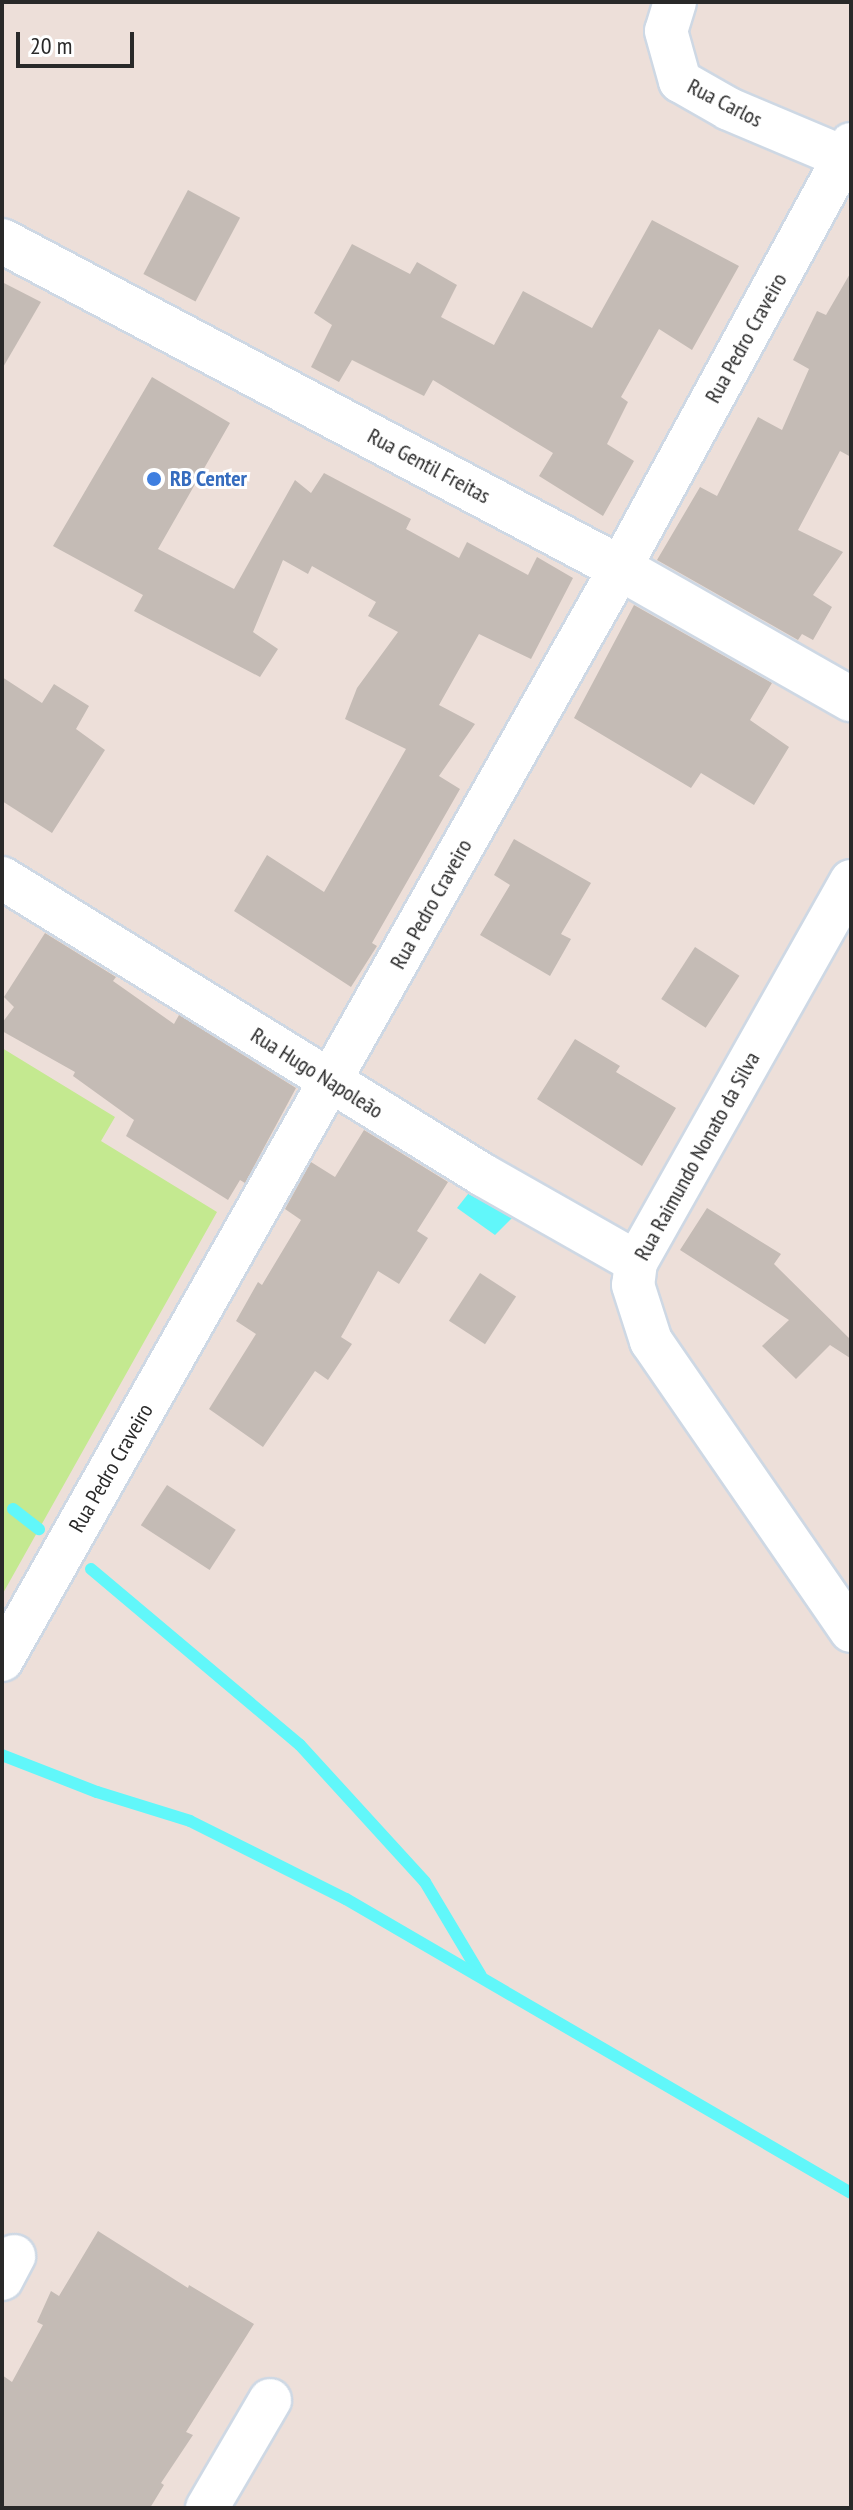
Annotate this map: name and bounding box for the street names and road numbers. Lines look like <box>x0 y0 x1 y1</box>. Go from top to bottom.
street label: Rua Carlos <box>683 73 767 133</box>
street label: Rua Pedro Craveiro <box>699 269 793 407</box>
street label: Rua Gentil Freitas <box>363 423 495 509</box>
street label: Rua Pedro Craveiro <box>384 835 478 973</box>
street label: Rua Hugo Napoleão <box>246 1022 388 1124</box>
street label: Rua Raimundo Nonato da Silva <box>629 1047 765 1265</box>
street label: Rua Pedro Craveiro <box>64 1399 158 1537</box>

